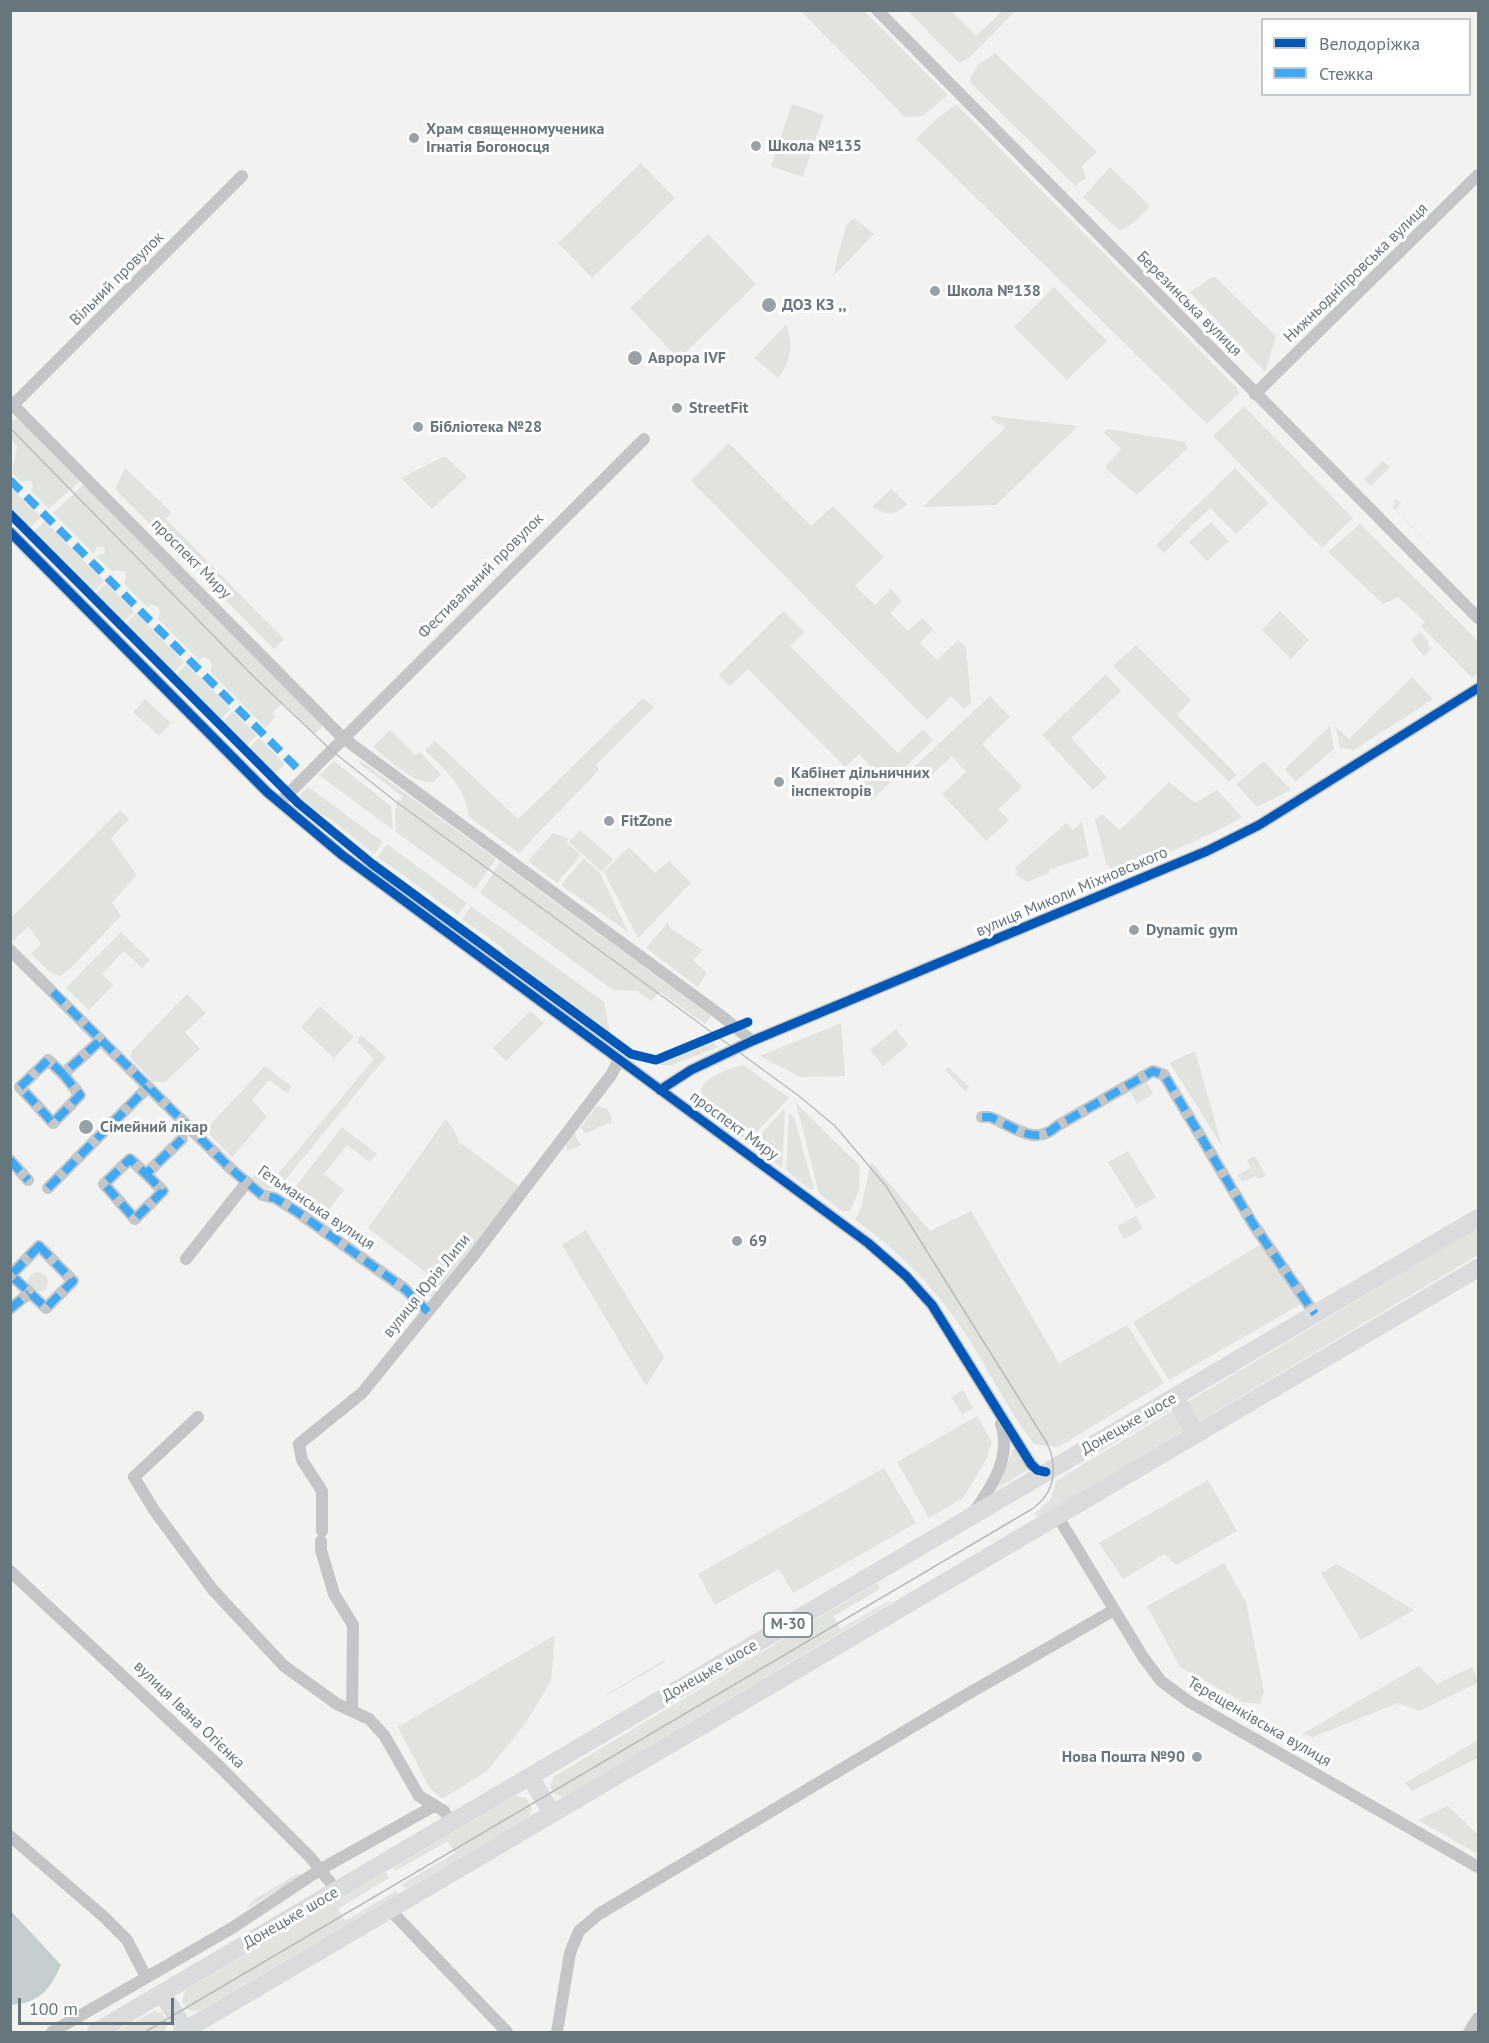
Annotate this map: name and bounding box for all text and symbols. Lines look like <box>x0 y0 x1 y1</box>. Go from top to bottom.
legend <box>1261 18 1471 96</box>
text: Велодоріжка <box>1319 32 1420 55</box>
text: Стежка <box>1319 62 1373 85</box>
place label: Храм священномученика Ігнатія Богоносця <box>426 119 604 157</box>
marker: Храм священномученика Ігнатія Богоносця <box>407 131 421 145</box>
place label: Школа №135 <box>768 136 862 156</box>
marker: Школа №135 <box>749 139 763 153</box>
street label: Нижньодніпровська вулиця <box>1280 199 1432 347</box>
street label: Вільний провулок <box>66 228 168 330</box>
street label: Березинська вулиця <box>1132 247 1246 361</box>
place label: Школа №138 <box>947 281 1041 301</box>
marker: Школа №138 <box>928 284 942 298</box>
place label: ДОЗ КЗ ,, <box>782 295 847 315</box>
marker: ДОЗ КЗ ,, <box>760 296 778 314</box>
place label: Аврора IVF <box>648 348 726 368</box>
marker: Аврора IVF <box>626 349 644 367</box>
place label: StreetFit <box>689 398 748 418</box>
marker: StreetFit <box>670 401 684 415</box>
place label: Бібліотека №28 <box>430 417 542 437</box>
marker: Бібліотека №28 <box>411 420 425 434</box>
street label: Фестивальний провулок <box>414 509 548 643</box>
street label: проспект Миру <box>147 515 235 603</box>
place label: Кабінет дільничних інспекторів <box>791 763 930 801</box>
marker: Кабінет дільничних інспекторів <box>772 775 786 789</box>
place label: FitZone <box>621 811 672 831</box>
marker: FitZone <box>602 814 616 828</box>
street label: вулиця Миколи Міхновського <box>973 843 1171 941</box>
place label: Dynamic gym <box>1146 920 1238 940</box>
marker: Dynamic gym <box>1127 923 1141 937</box>
street label: проспект Миру <box>686 1087 782 1165</box>
place label: Сімейний лікар <box>100 1117 208 1137</box>
marker: Сімейний лікар <box>77 1118 95 1136</box>
street label: Гетьманська вулиця <box>254 1162 378 1254</box>
street label: вулиця Юрія Липи <box>379 1230 475 1342</box>
place label: 69 <box>749 1231 767 1251</box>
marker: 69 <box>730 1234 744 1248</box>
street label: Донецьке шосе <box>1078 1389 1180 1459</box>
road number: М-30 <box>764 1613 812 1637</box>
street label: Донецьке шосе <box>659 1636 761 1706</box>
street label: вулиця Івана Огієнка <box>129 1657 249 1773</box>
street label: Терещенківська вулиця <box>1183 1673 1335 1771</box>
place label: Нова Пошта №90 <box>1062 1747 1185 1767</box>
marker: Нова Пошта №90 <box>1190 1750 1204 1764</box>
street label: Донецьке шосе <box>240 1883 342 1953</box>
scale bar <box>21 1986 177 2024</box>
text: 100 m <box>29 1997 78 2020</box>

